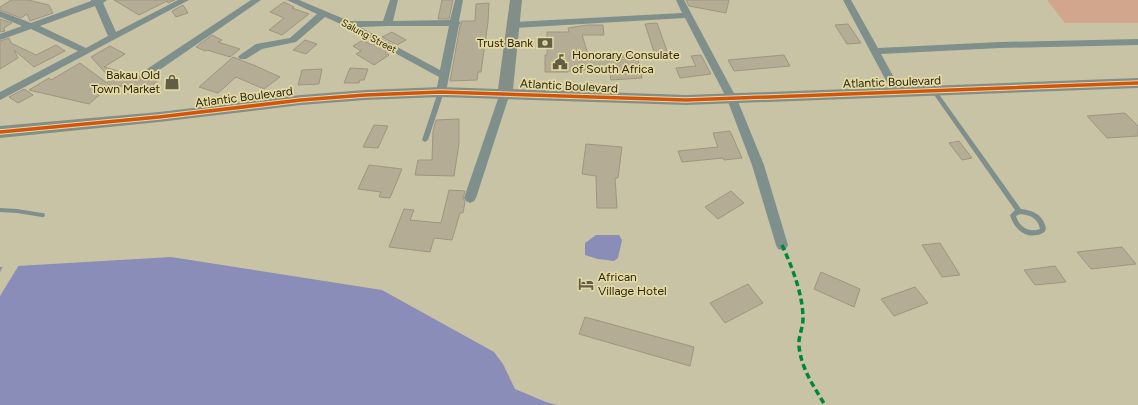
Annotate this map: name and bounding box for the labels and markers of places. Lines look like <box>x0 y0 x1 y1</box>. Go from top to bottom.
bank icon: Trust Bank <box>536 34 554 52</box>
place label: Trust Bank <box>477 36 533 50</box>
place label: Honorary Consulate of South Africa <box>572 48 680 76</box>
public building icon: Honorary Consulate of South Africa <box>551 53 569 71</box>
place label: Bakau Old Town Market <box>91 68 160 96</box>
shop icon: Bakau Old Town Market <box>163 73 181 91</box>
place label: African Village Hotel <box>598 270 667 298</box>
hotel icon: African Village Hotel <box>577 275 595 293</box>

